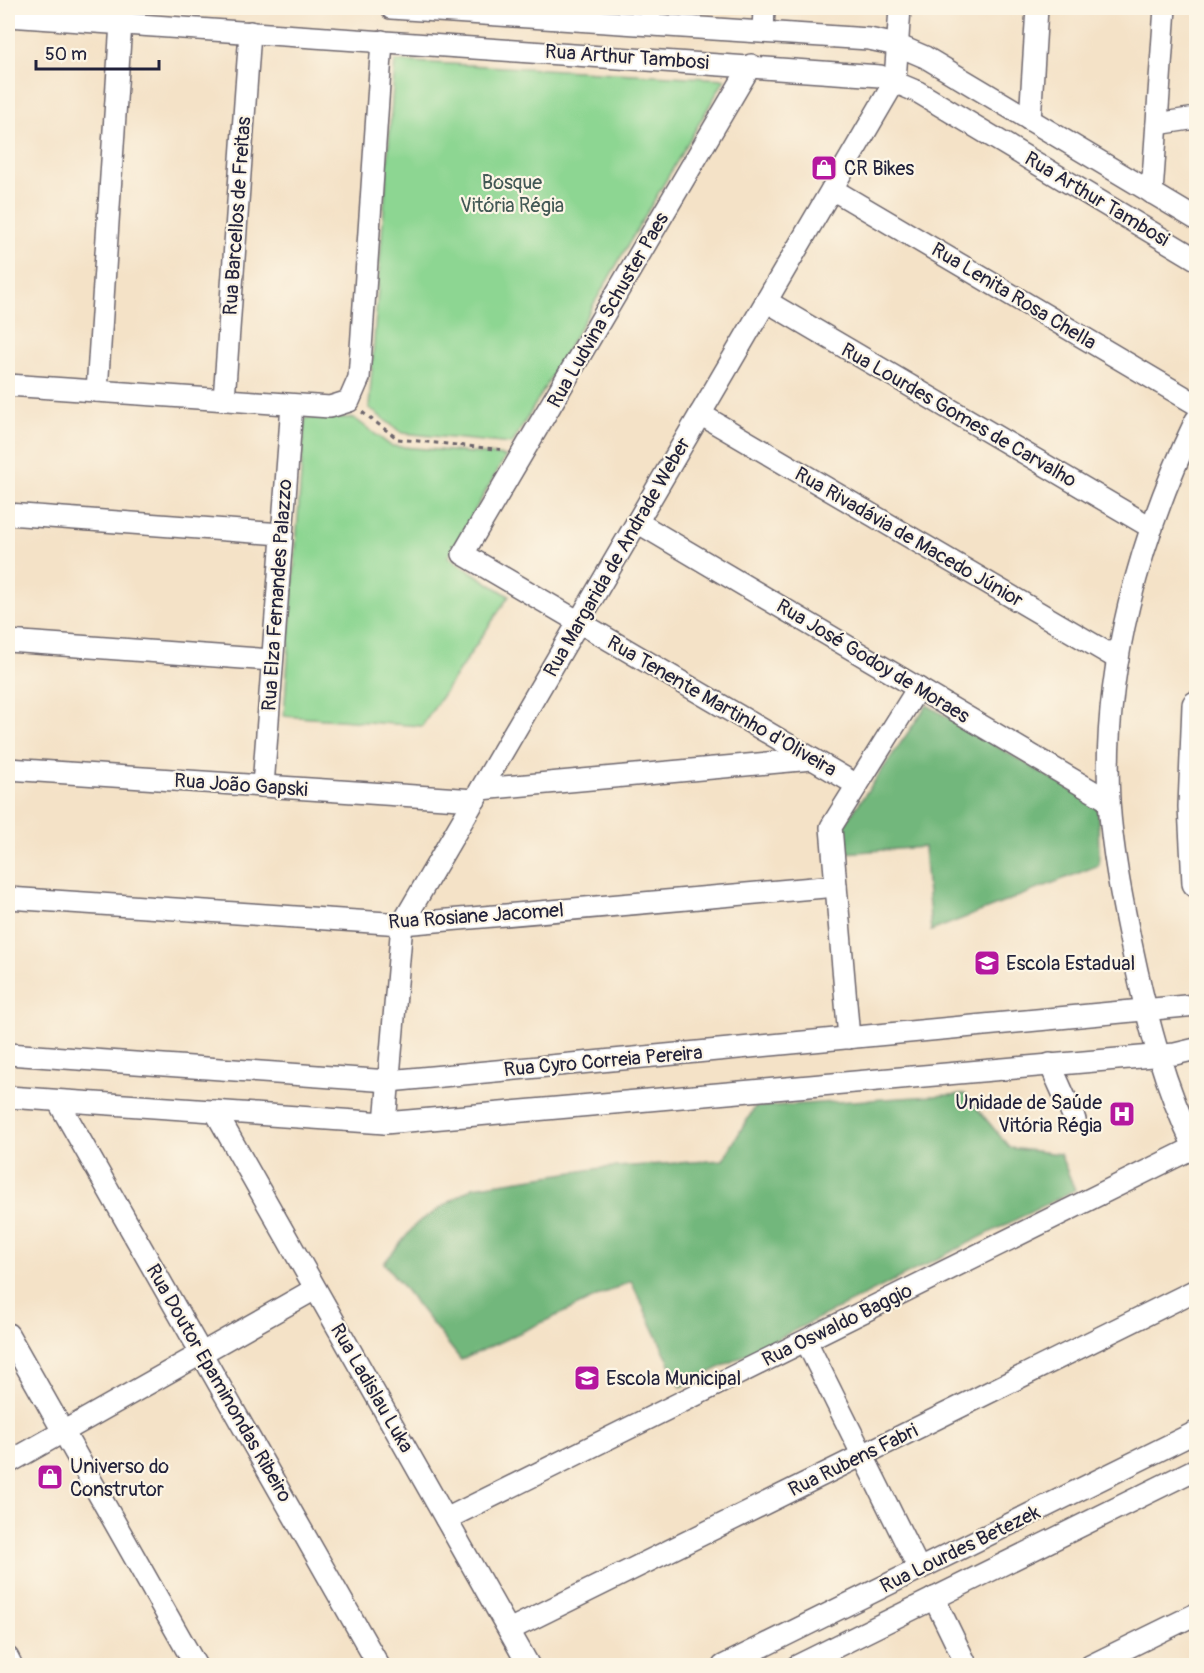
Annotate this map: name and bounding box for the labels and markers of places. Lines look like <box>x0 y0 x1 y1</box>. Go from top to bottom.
shop icon: CR Bikes <box>809 153 839 183</box>
place label: CR Bikes <box>844 156 914 181</box>
school or university icon: Escola Estadual <box>972 948 1002 978</box>
place label: Escola Estadual <box>1006 951 1135 976</box>
place label: Unidade de Saúde Vitória Régia <box>955 1090 1102 1138</box>
hospital icon: Unidade de Saúde Vitória Régia <box>1107 1099 1137 1129</box>
school or university icon: Escola Municipal <box>572 1363 602 1393</box>
place label: Escola Municipal <box>606 1366 741 1391</box>
place label: Universo do Construtor <box>70 1454 169 1502</box>
shop icon: Universo do Construtor <box>35 1462 65 1492</box>

